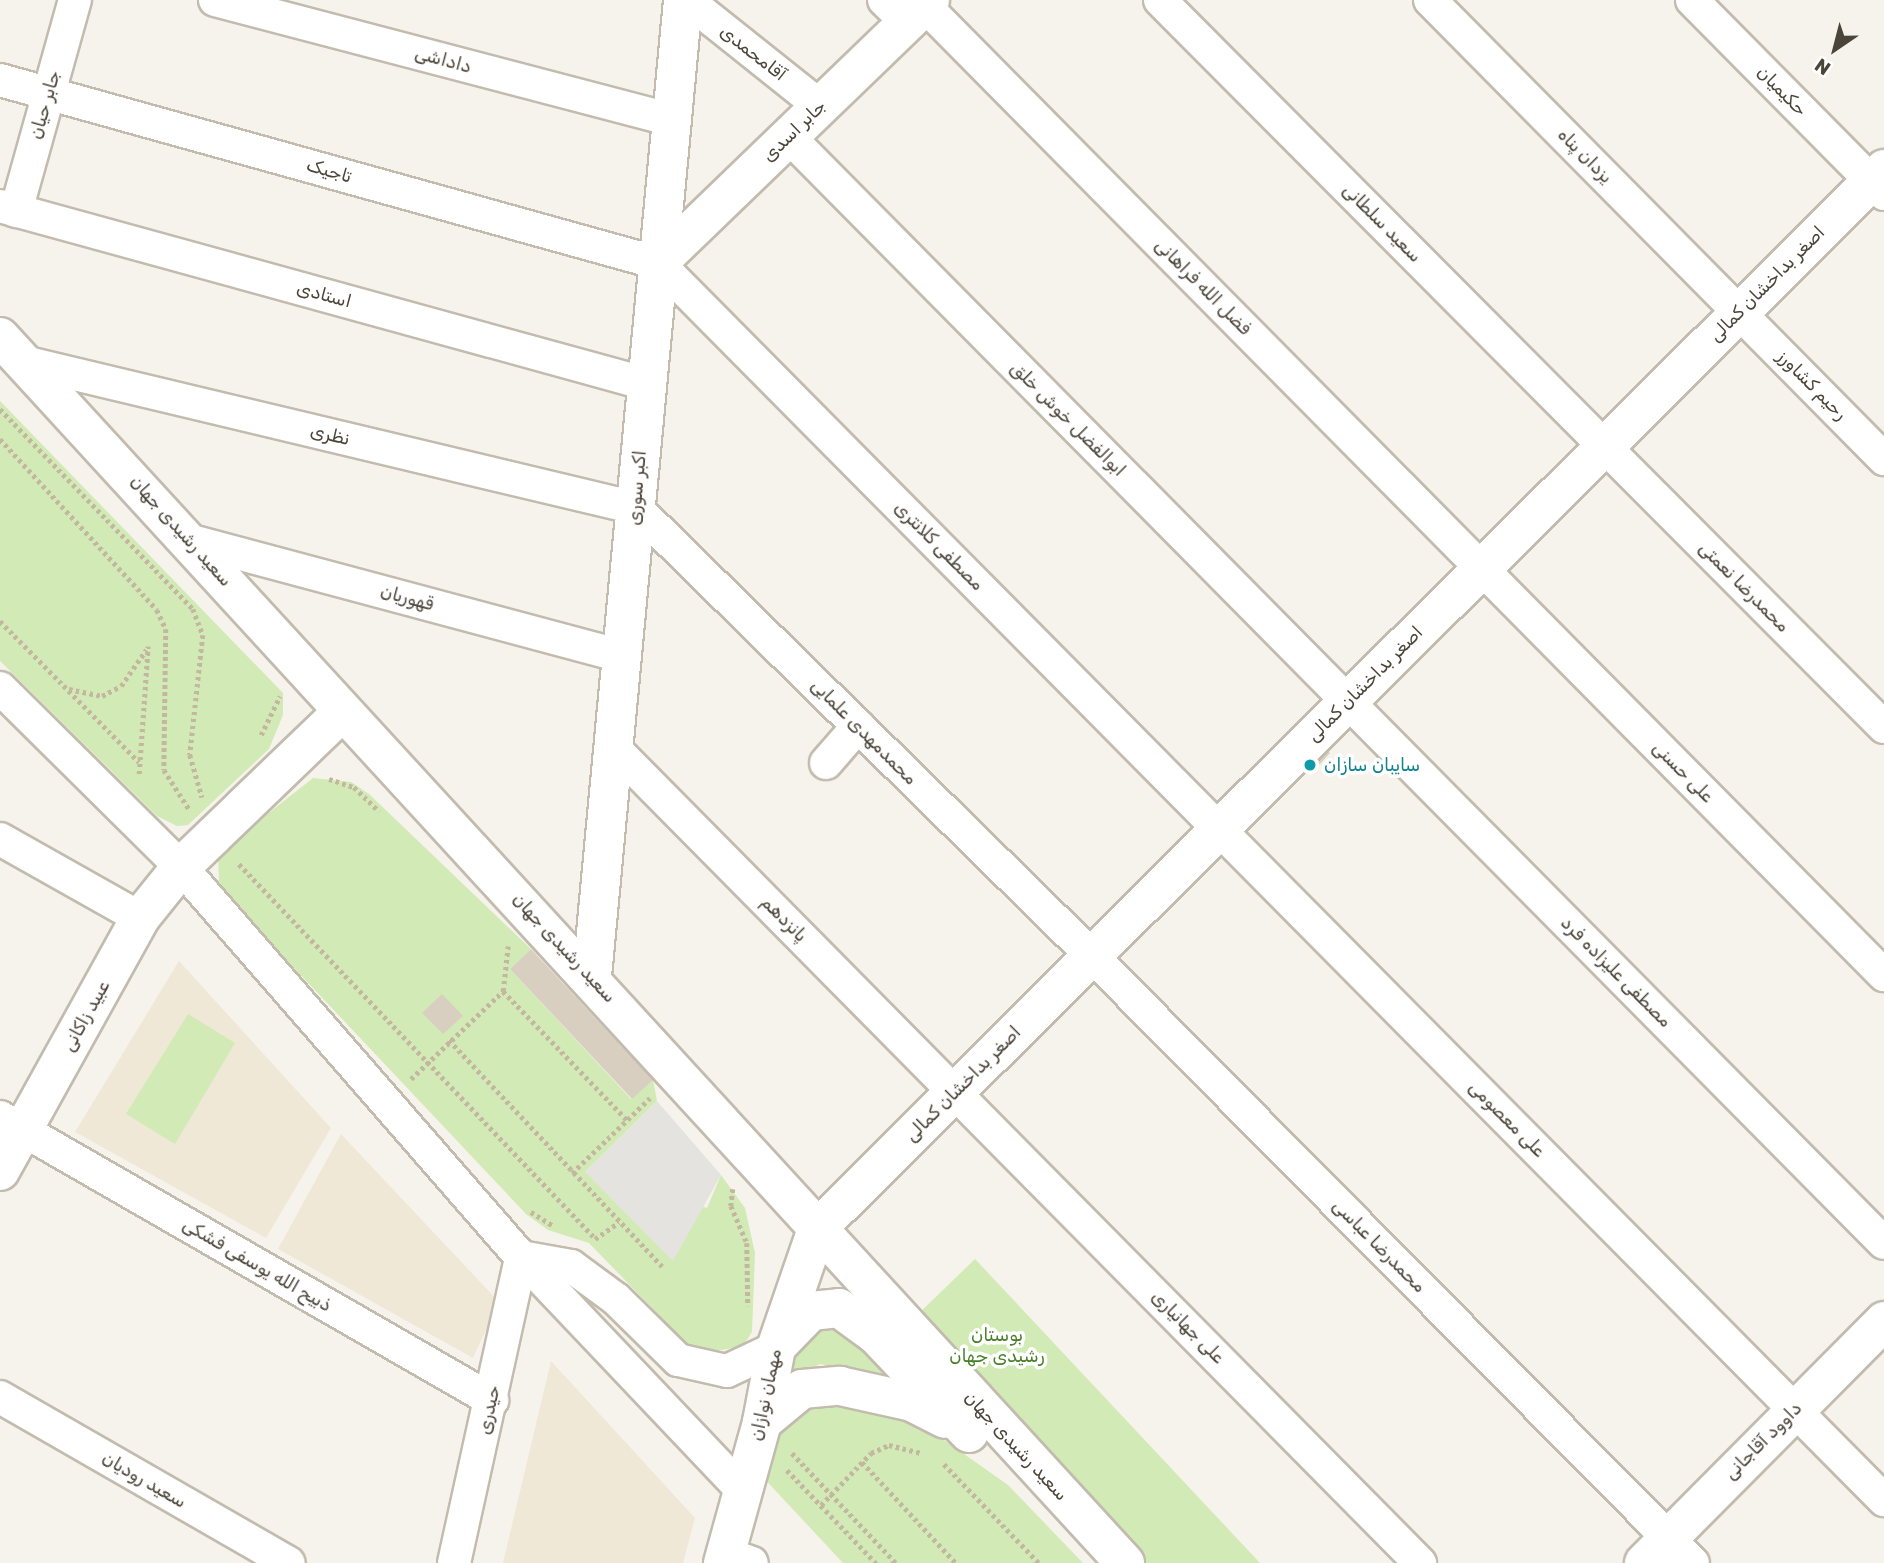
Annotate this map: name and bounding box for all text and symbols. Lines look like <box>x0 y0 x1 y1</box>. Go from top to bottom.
north arrow <box>1800 14 1870 84</box>
street label: آقامحمدی <box>716 20 790 86</box>
street label: داداشی <box>412 42 474 78</box>
text: N <box>1810 53 1835 80</box>
street label: حکیمیان <box>1752 61 1812 121</box>
street label: جابر حیان <box>25 68 65 142</box>
street label: جابر اسدی <box>758 95 830 167</box>
street label: یزدان پناه <box>1553 124 1617 188</box>
street label: تاجیک <box>304 154 354 188</box>
street label: سعید سلطانی <box>1338 179 1426 267</box>
street label: اصغر بداخشان کمالی <box>1705 222 1829 346</box>
street label: فضل الله فراهانی <box>1150 234 1256 340</box>
street label: استادی <box>294 277 354 313</box>
street label: رحیم کشاورز <box>1773 346 1851 424</box>
street label: ابوالفضل خوش خلق <box>1006 357 1130 481</box>
street label: نظری <box>308 420 352 450</box>
street label: اکبر سوری <box>623 450 651 526</box>
street label: سعید رشیدی جهان <box>125 471 237 591</box>
street label: مصطفی کلانتری <box>890 497 988 595</box>
street label: محمدرضا نعمتی <box>1694 537 1794 637</box>
street label: قهوریان <box>378 581 436 615</box>
street label: اصغر بداخشان کمالی <box>1303 622 1427 746</box>
street label: محمدمهدی علمایی <box>806 674 922 790</box>
street label: علی حسنی <box>1648 737 1718 807</box>
place label: سایبان سازان <box>1324 754 1420 776</box>
marker: سایبان سازان <box>1302 757 1318 773</box>
street label: سعید رشیدی جهان <box>508 889 620 1007</box>
street label: پانزدهم <box>756 891 812 947</box>
street label: مصطفی علیزاده فرد <box>1556 912 1676 1032</box>
street label: عبید زاکانی <box>58 977 114 1055</box>
street label: اصغر بداخشان کمالی <box>901 1022 1025 1146</box>
street label: علی معصومی <box>1464 1076 1550 1162</box>
street label: محمدرضا عباسی <box>1328 1195 1430 1297</box>
street label: ذبیح الله یوسفی فشکی <box>179 1214 335 1316</box>
street label: علی جهانیاری <box>1147 1286 1229 1368</box>
park label: بوستان رشیدی جهان <box>949 1325 1045 1368</box>
street label: مهمان نوازان <box>746 1347 786 1443</box>
street label: حیدری <box>473 1383 505 1437</box>
street label: سعید رشیدی جهان <box>960 1387 1072 1505</box>
street label: داوود آقاجانی <box>1720 1398 1806 1484</box>
street label: سعید رودیان <box>98 1447 190 1513</box>

